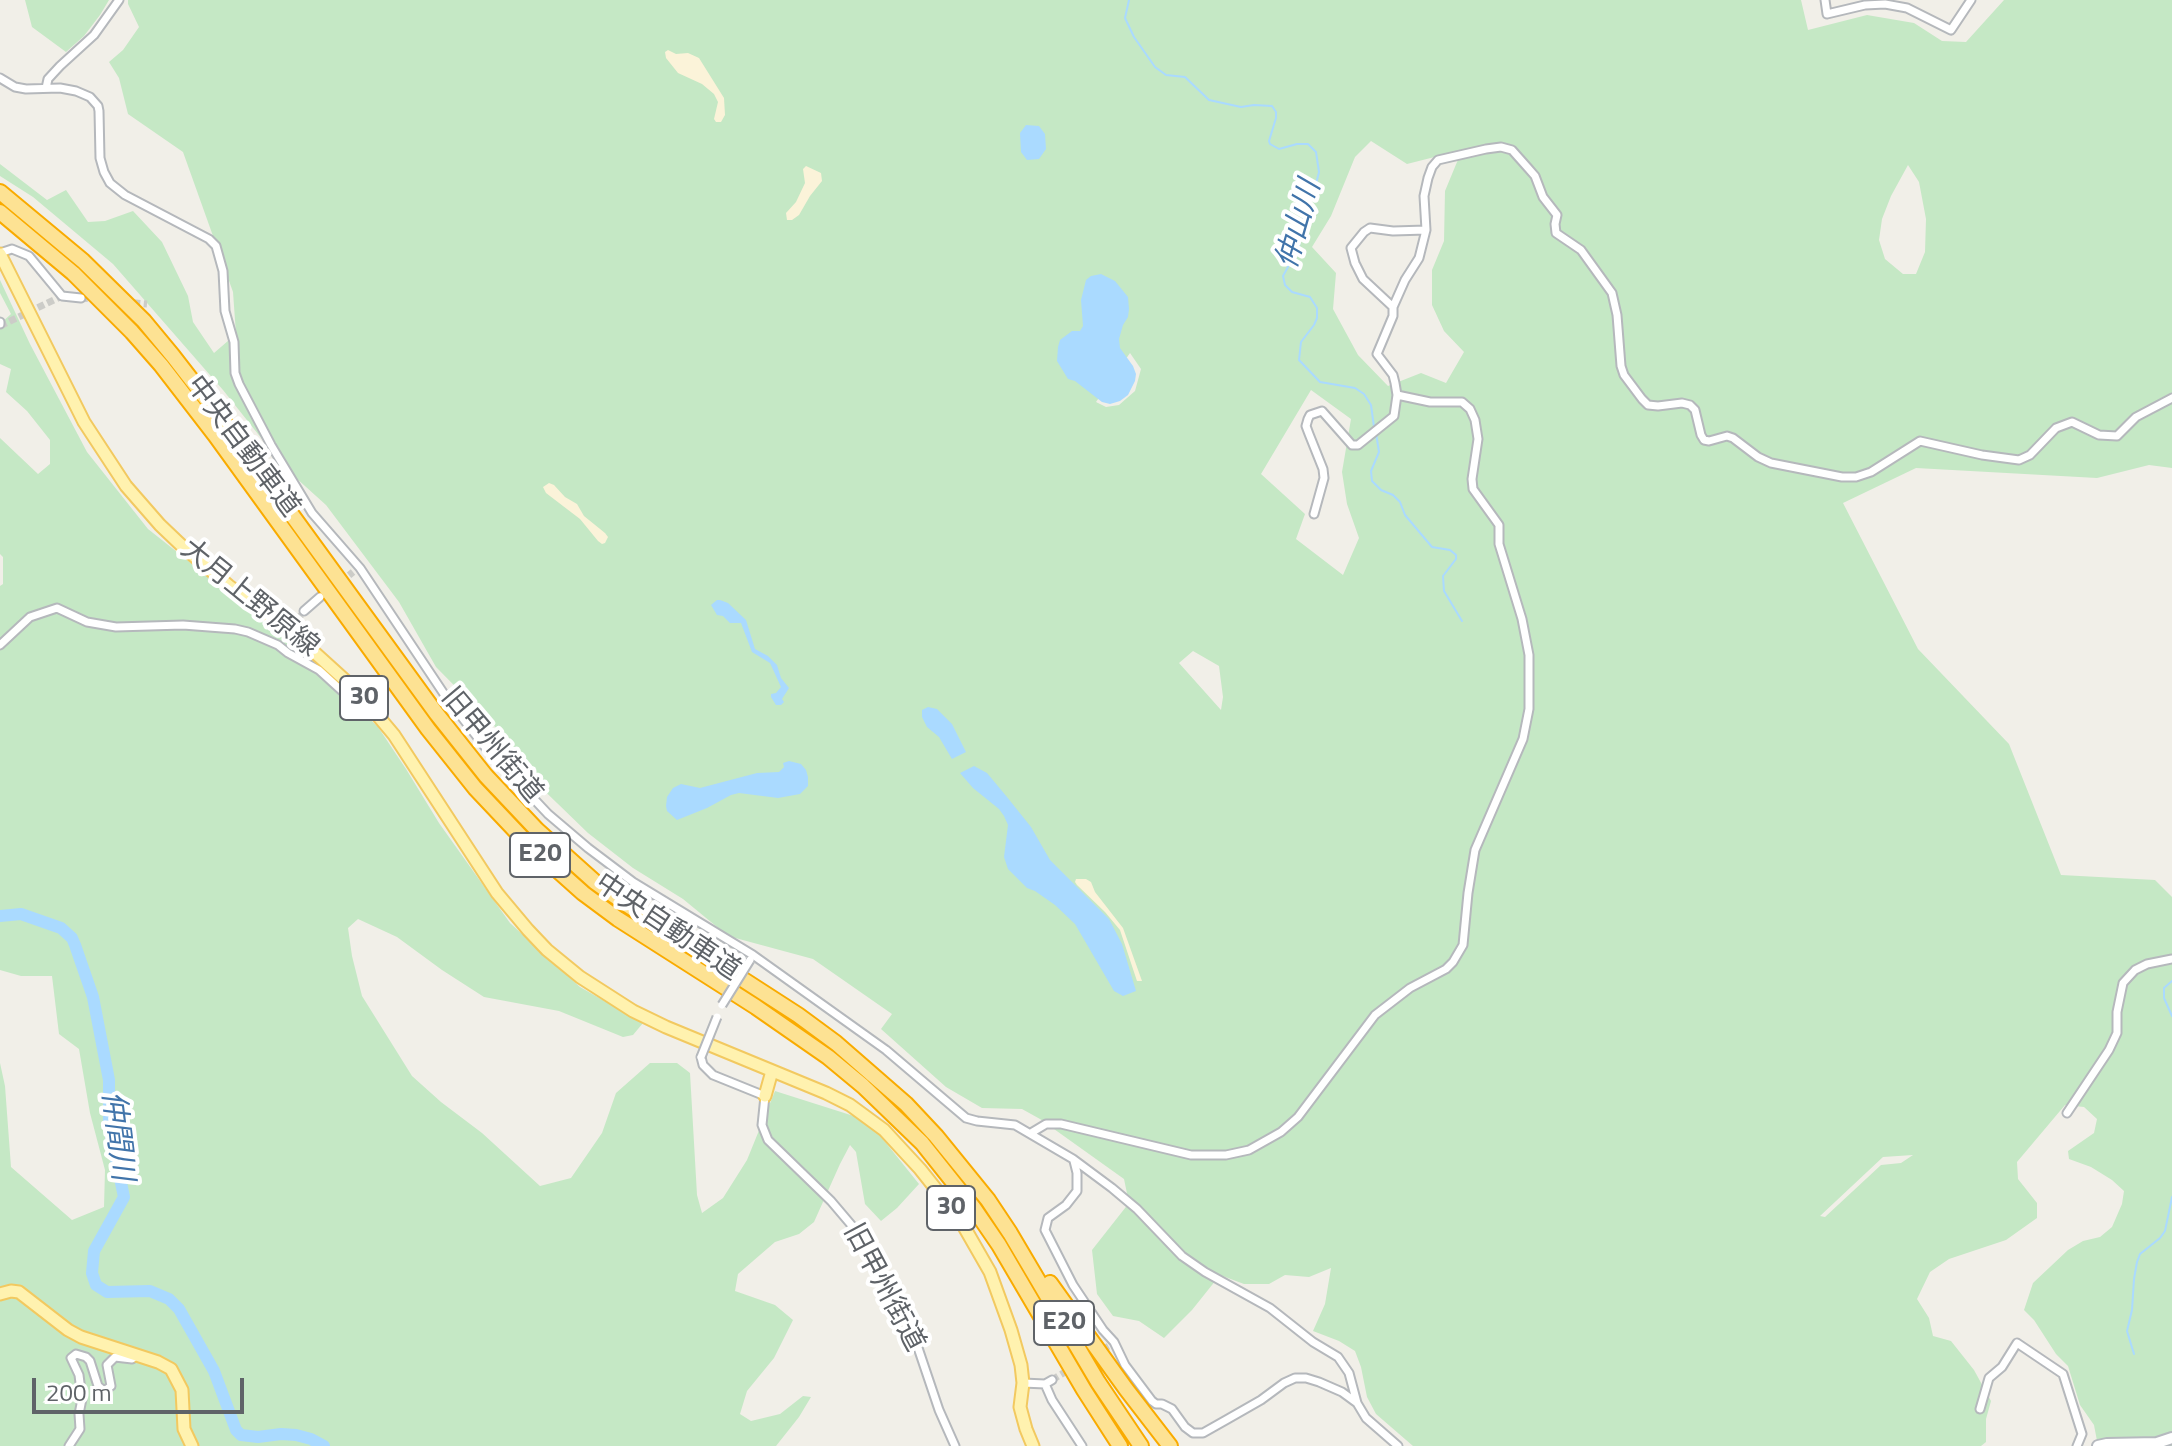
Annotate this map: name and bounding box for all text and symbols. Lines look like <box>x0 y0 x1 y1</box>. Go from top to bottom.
water label: 仲山川 <box>1270 177 1330 273</box>
street label: 中央自動車道 <box>178 370 306 524</box>
street label: 大月上野原線 <box>173 533 325 665</box>
road number: 30 <box>340 676 388 720</box>
street label: 旧甲州街道 <box>433 682 549 810</box>
road number: E20 <box>510 833 570 877</box>
street label: 中央自動車道 <box>588 867 746 989</box>
water label: 仲間川 <box>93 1089 139 1183</box>
road number: 30 <box>927 1186 975 1230</box>
street label: 旧甲州街道 <box>835 1218 931 1358</box>
road number: E20 <box>1034 1301 1094 1345</box>
scale bar <box>36 1362 248 1412</box>
text: 200 m <box>46 1374 112 1410</box>

